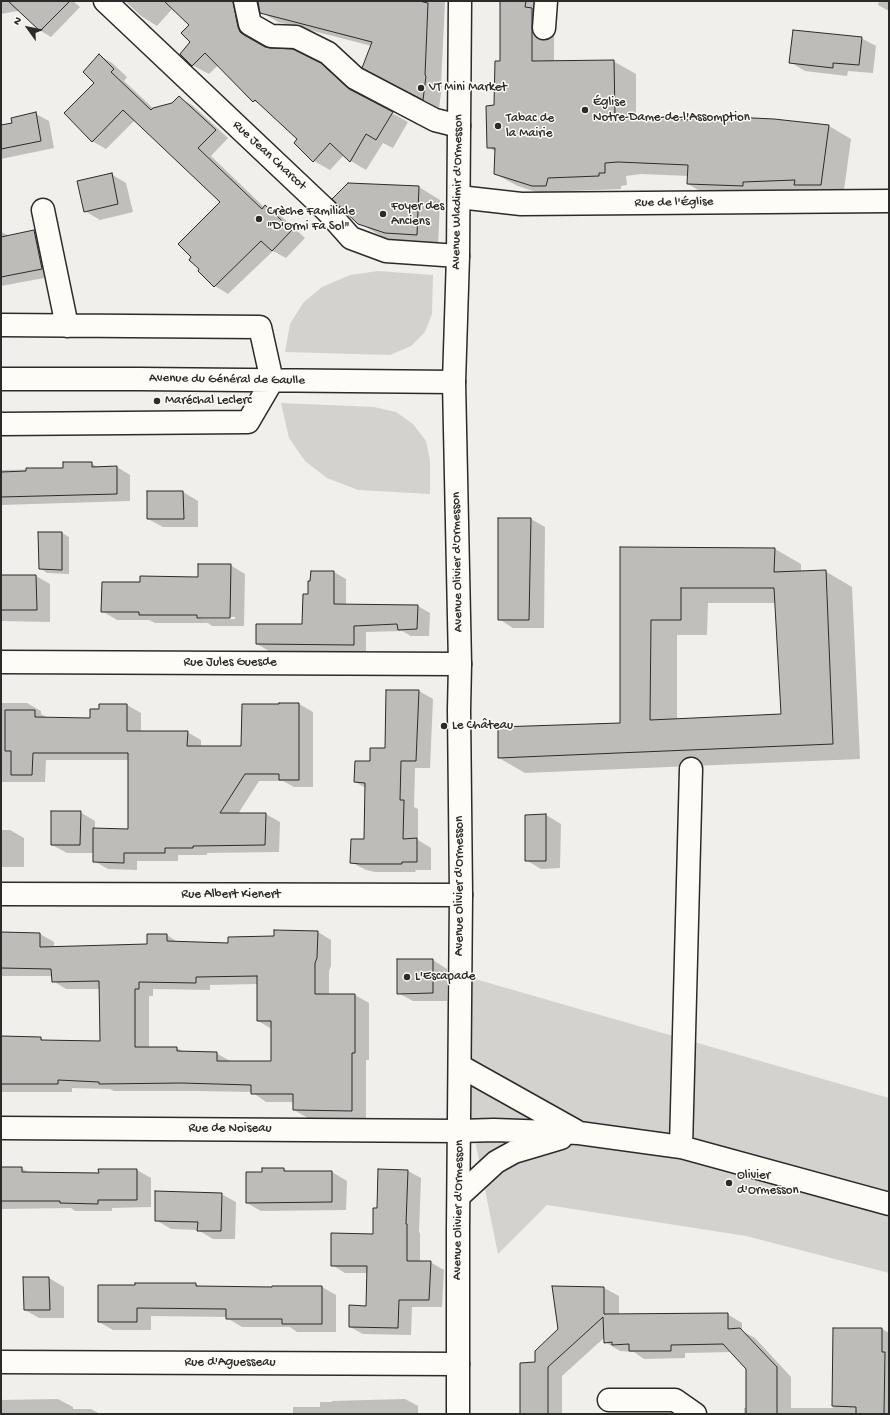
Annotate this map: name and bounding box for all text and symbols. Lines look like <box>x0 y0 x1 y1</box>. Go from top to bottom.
north arrow <box>8 8 48 48</box>
text: N <box>11 15 25 28</box>
place label: VT Mini Market <box>429 80 507 96</box>
marker: VT Mini Market <box>416 83 426 93</box>
place label: Église Notre-Dame-de-l'Assomption <box>593 95 750 126</box>
marker: Église Notre-Dame-de-l'Assomption <box>580 105 590 115</box>
place label: Tabac de la Mairie <box>506 111 554 142</box>
street label: Avenue Wladimir d'Ormesson <box>449 114 467 270</box>
street label: Rue Jean Charcot <box>229 118 309 194</box>
marker: Tabac de la Mairie <box>493 121 503 131</box>
street label: Rue de l'Église <box>634 195 714 211</box>
place label: Foyer des Anciens <box>391 199 444 230</box>
place label: Crèche Familiale "D'Ormi Fa Sol" <box>267 204 355 235</box>
marker: Foyer des Anciens <box>378 209 388 219</box>
marker: Crèche Familiale "D'Ormi Fa Sol" <box>254 214 264 224</box>
street label: Avenue du Général de Gaulle <box>149 371 305 389</box>
place label: Maréchal Leclerc <box>165 393 252 409</box>
marker: Maréchal Leclerc <box>152 396 162 406</box>
street label: Avenue Olivier d'Ormesson <box>449 492 467 632</box>
street label: Rue Jules Guesde <box>183 655 277 671</box>
place label: Le Château <box>452 718 513 734</box>
marker: Le Château <box>439 721 449 731</box>
street label: Avenue Olivier d'Ormesson <box>452 816 468 956</box>
street label: Rue Albert Kienert <box>181 887 281 903</box>
place label: L'Escapade <box>415 969 476 985</box>
marker: L'Escapade <box>402 972 412 982</box>
street label: Rue de Noiseau <box>189 1121 271 1137</box>
street label: Avenue Olivier d'Ormesson <box>450 1140 468 1280</box>
place label: Olivier d'Ormesson <box>737 1168 799 1199</box>
marker: Olivier d'Ormesson <box>724 1178 734 1188</box>
street label: Rue d'Aguesseau <box>184 1355 276 1371</box>

